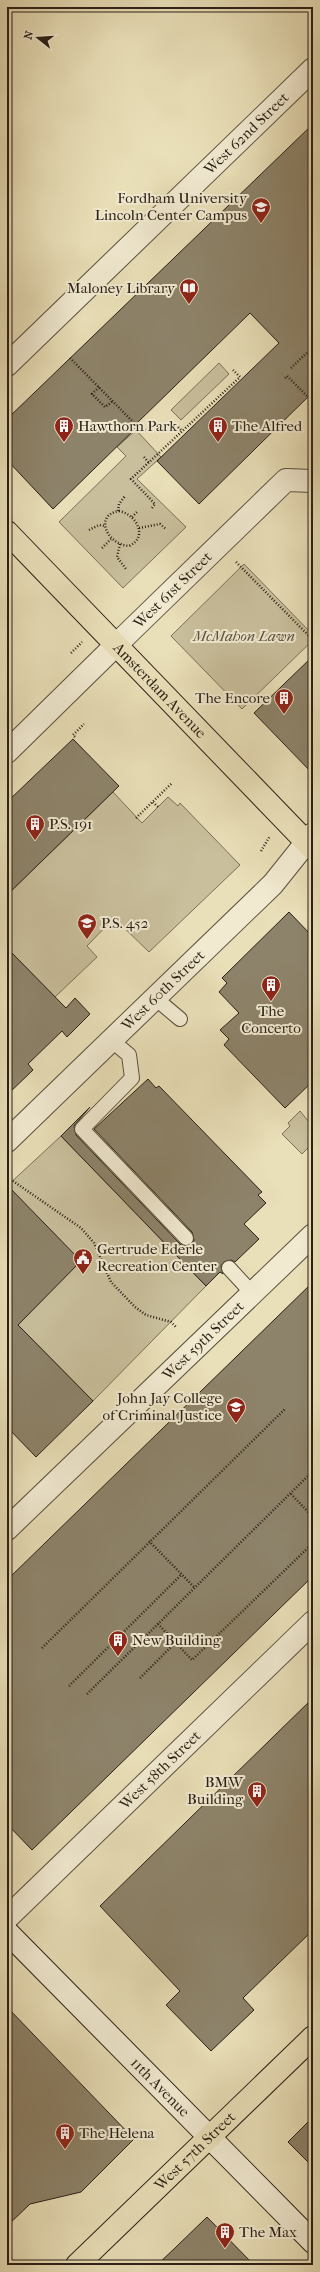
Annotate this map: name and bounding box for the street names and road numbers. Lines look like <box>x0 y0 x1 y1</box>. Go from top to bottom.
street label: West 62nd Street <box>200 88 293 179</box>
street label: West 61st Street <box>129 547 216 633</box>
street label: Amsterdam Avenue <box>109 638 210 742</box>
street label: West 60th Street <box>117 946 209 1035</box>
street label: West 59th Street <box>158 1297 248 1385</box>
street label: West 58th Street <box>115 1726 205 1814</box>
street label: 11th Avenue <box>127 2054 194 2121</box>
street label: West 57th Street <box>150 2107 240 2195</box>

